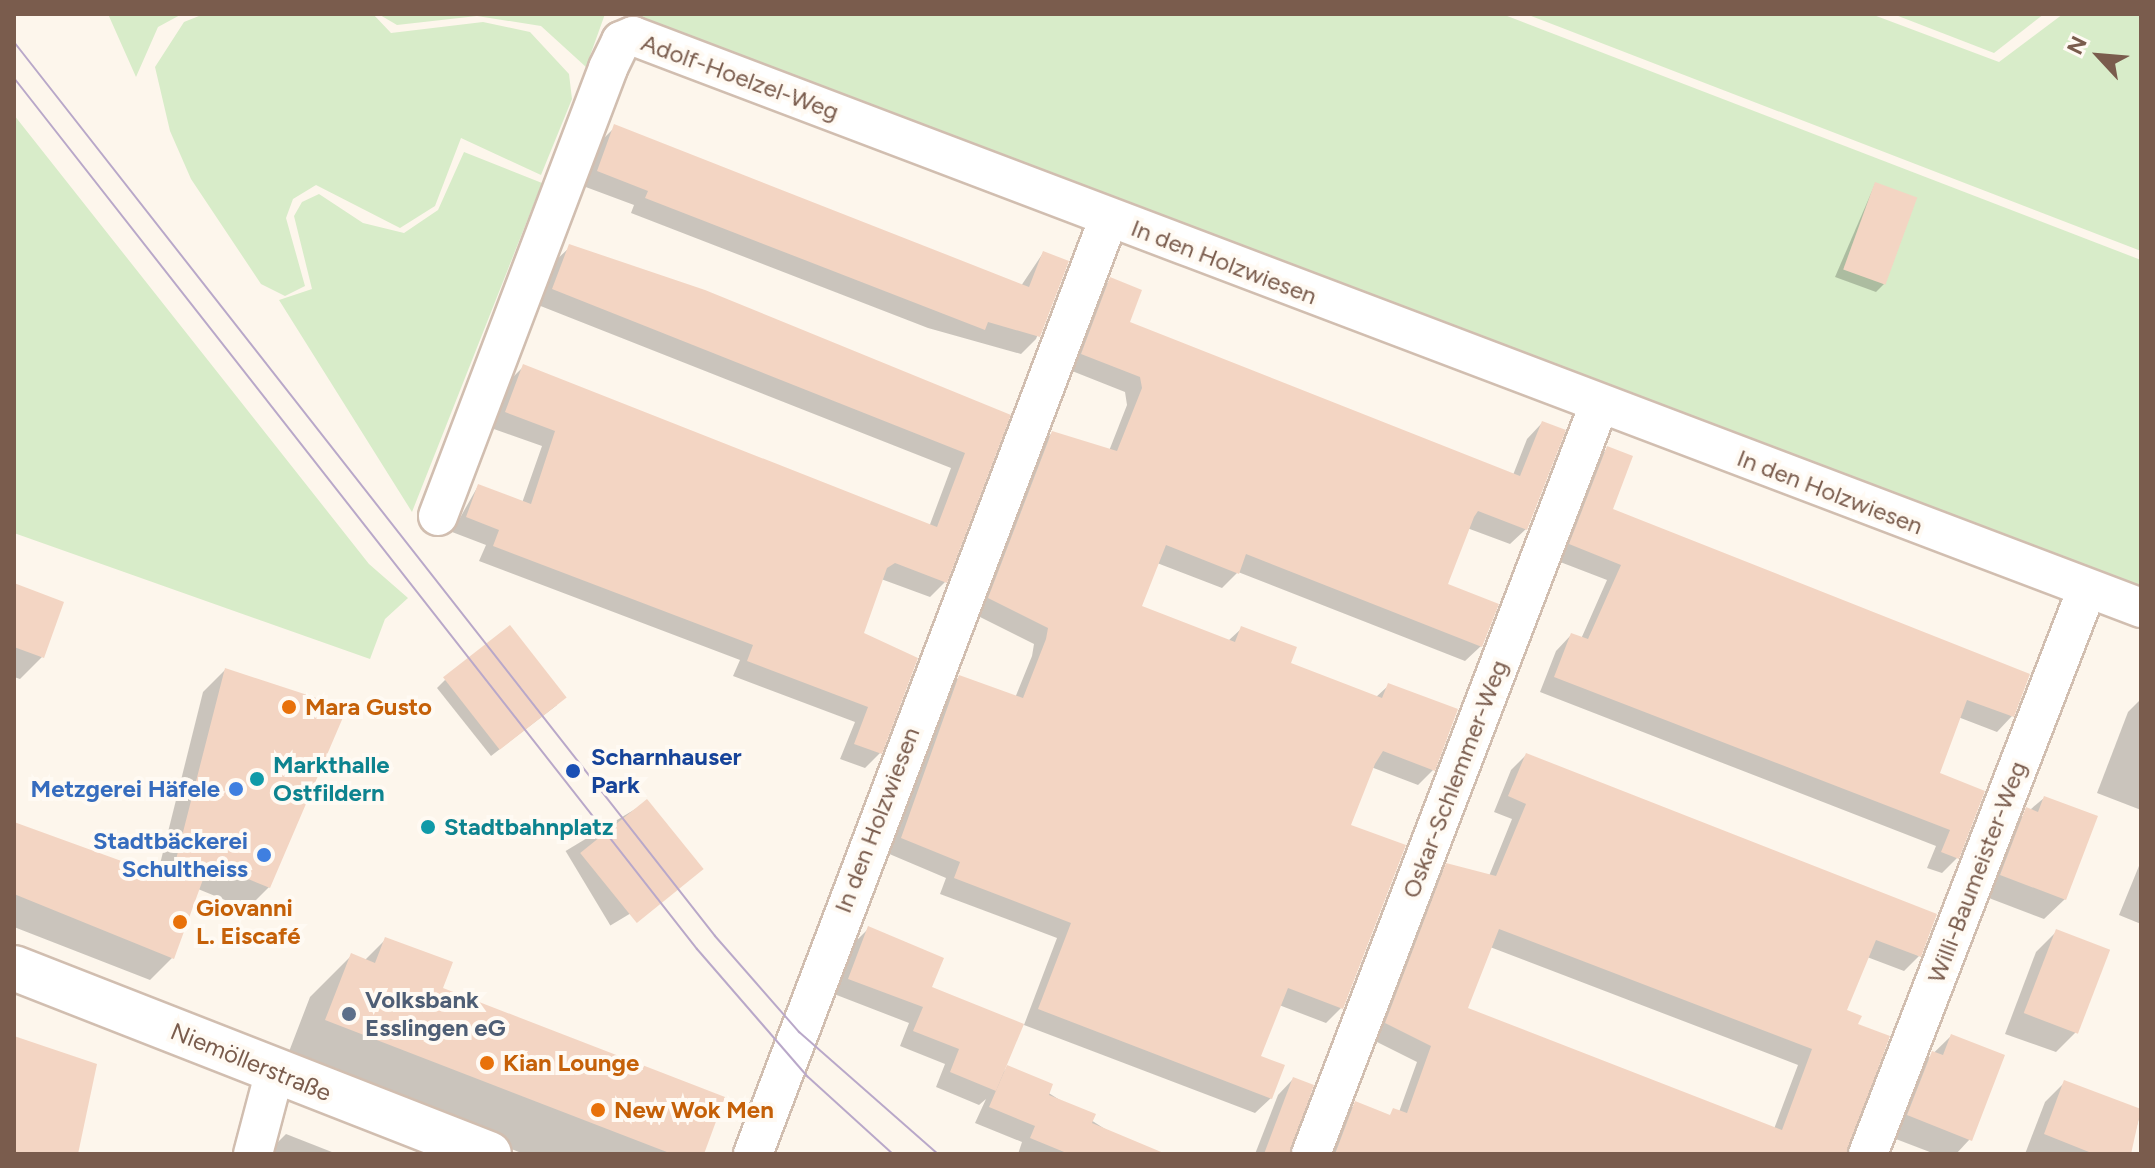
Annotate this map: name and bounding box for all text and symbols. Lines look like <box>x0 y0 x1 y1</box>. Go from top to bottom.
north arrow <box>2059 16 2139 96</box>
street label: Adolf-Hoelzel-Weg <box>637 28 843 126</box>
text: N <box>2061 32 2093 59</box>
street label: In den Holzwiesen <box>1127 213 1321 311</box>
street label: In den Holzwiesen <box>1733 443 1927 541</box>
street label: Oskar-Schlemmer-Weg <box>1396 656 1514 902</box>
place label: Mara Gusto <box>305 693 432 721</box>
marker: Mara Gusto <box>280 698 298 716</box>
street label: In den Holzwiesen <box>828 723 926 917</box>
place label: Scharnhauser Park <box>591 743 742 799</box>
place label: Markthalle Ostfildern <box>273 751 390 807</box>
street label: Willi-Baumeister-Weg <box>1921 757 2033 987</box>
marker: Scharnhauser Park <box>562 760 584 782</box>
marker: Markthalle Ostfildern <box>248 770 266 788</box>
place label: Metzgerei Häfele <box>31 775 220 803</box>
marker: Metzgerei Häfele <box>227 780 245 798</box>
place label: Stadtbahnplatz <box>444 813 613 841</box>
marker: Stadtbahnplatz <box>419 818 437 836</box>
place label: Stadtbäckerei Schultheiss <box>93 827 248 883</box>
marker: Stadtbäckerei Schultheiss <box>255 846 273 864</box>
place label: Giovanni L. Eiscafé <box>196 894 301 950</box>
marker: Giovanni L. Eiscafé <box>171 913 189 931</box>
place label: Volksbank Esslingen eG <box>365 986 505 1042</box>
marker: Volksbank Esslingen eG <box>340 1005 358 1023</box>
street label: Niemöllerstraße <box>167 1017 335 1107</box>
place label: Kian Lounge <box>503 1049 639 1077</box>
marker: Kian Lounge <box>478 1054 496 1072</box>
place label: New Wok Men <box>614 1096 774 1124</box>
marker: New Wok Men <box>589 1101 607 1119</box>

